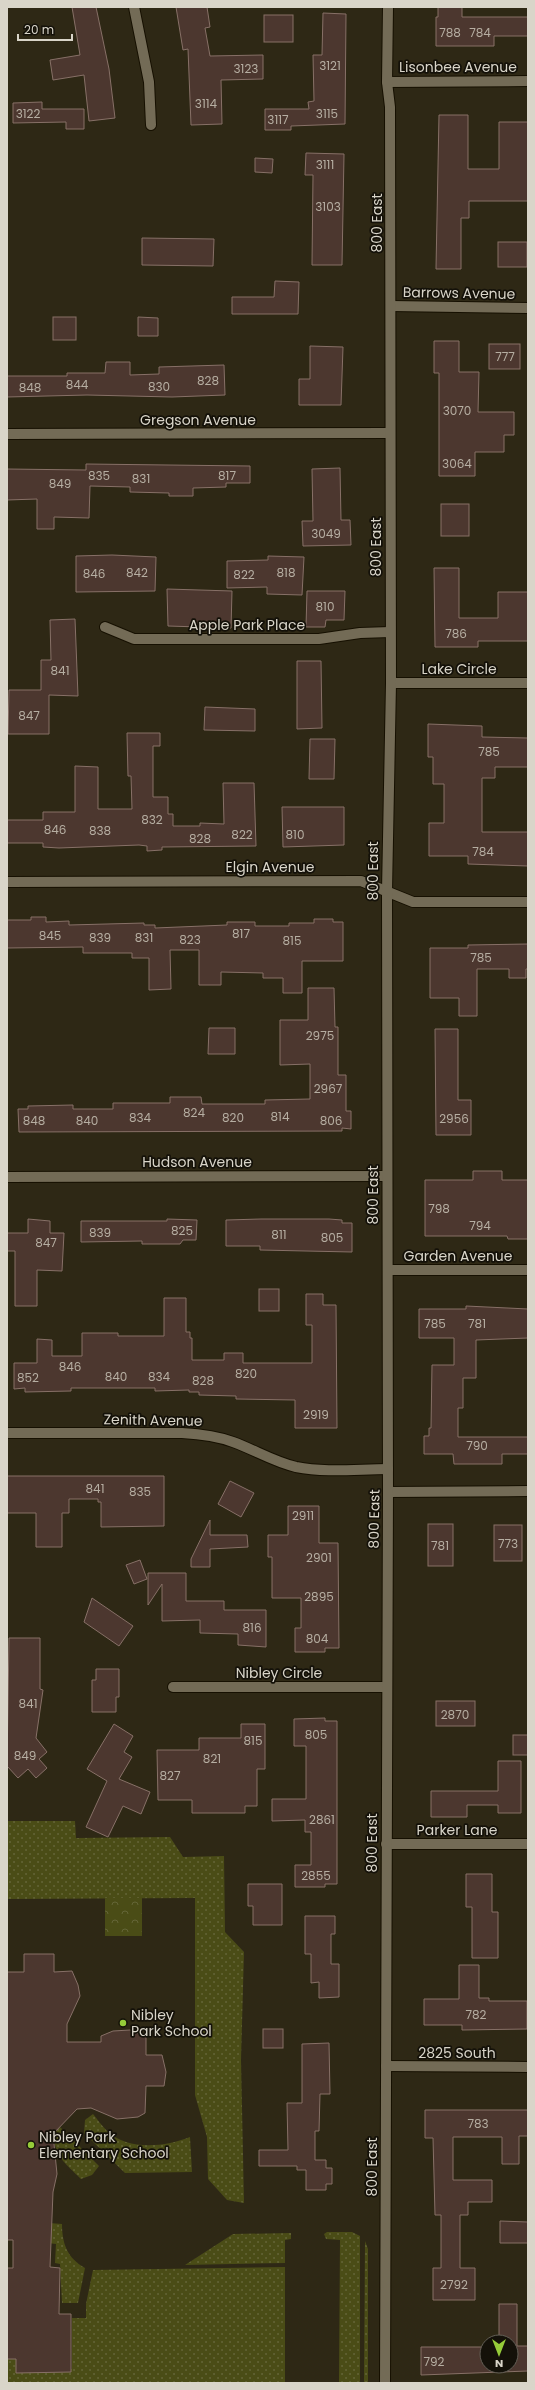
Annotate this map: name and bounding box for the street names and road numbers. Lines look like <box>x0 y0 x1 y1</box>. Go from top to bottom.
street label: Lisonbee Avenue <box>399 57 517 77</box>
street label: 800 East <box>367 193 387 253</box>
street label: Barrows Avenue <box>403 282 516 304</box>
street label: Gregson Avenue <box>140 410 256 430</box>
street label: 800 East <box>366 517 386 577</box>
street label: Apple Park Place <box>189 615 305 635</box>
street label: Lake Circle <box>421 659 497 679</box>
street label: 800 East <box>363 841 383 901</box>
street label: Elgin Avenue <box>226 857 315 877</box>
street label: Hudson Avenue <box>142 1152 252 1172</box>
street label: 800 East <box>363 1165 383 1225</box>
street label: Garden Avenue <box>404 1246 513 1266</box>
street label: Zenith Avenue <box>103 1409 203 1431</box>
street label: 800 East <box>363 1489 385 1549</box>
street label: Nibley Circle <box>236 1663 323 1683</box>
street label: 800 East <box>362 1813 382 1873</box>
street label: Parker Lane <box>417 1820 498 1840</box>
street label: 2825 South <box>418 2043 496 2063</box>
street label: 800 East <box>362 2137 382 2197</box>

